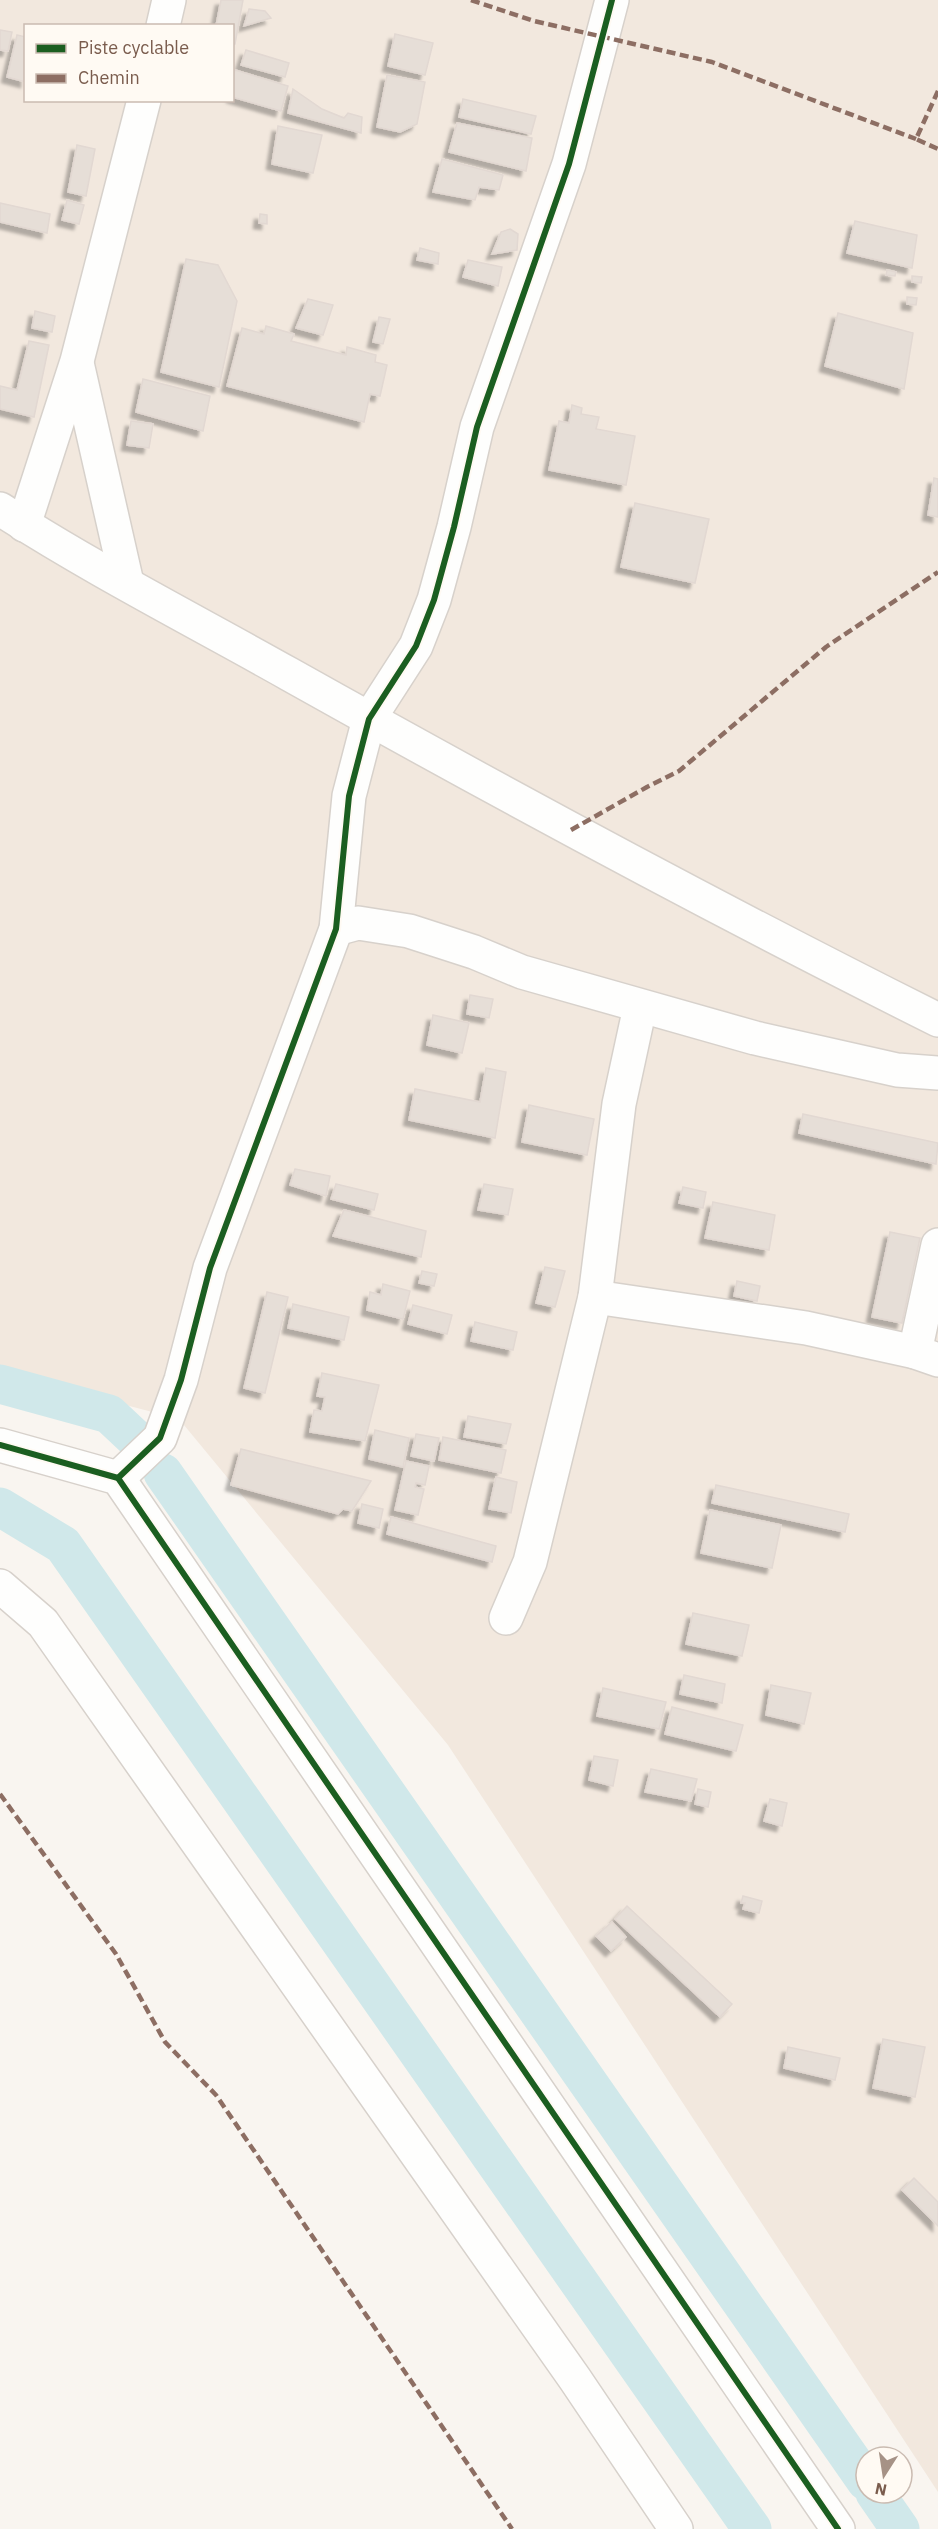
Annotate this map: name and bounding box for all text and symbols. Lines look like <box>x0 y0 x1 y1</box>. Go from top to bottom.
legend <box>24 24 234 102</box>
text: Piste cyclable <box>78 36 189 59</box>
text: Chemin <box>78 66 140 89</box>
north arrow <box>854 2445 914 2505</box>
text: N <box>873 2479 889 2501</box>

